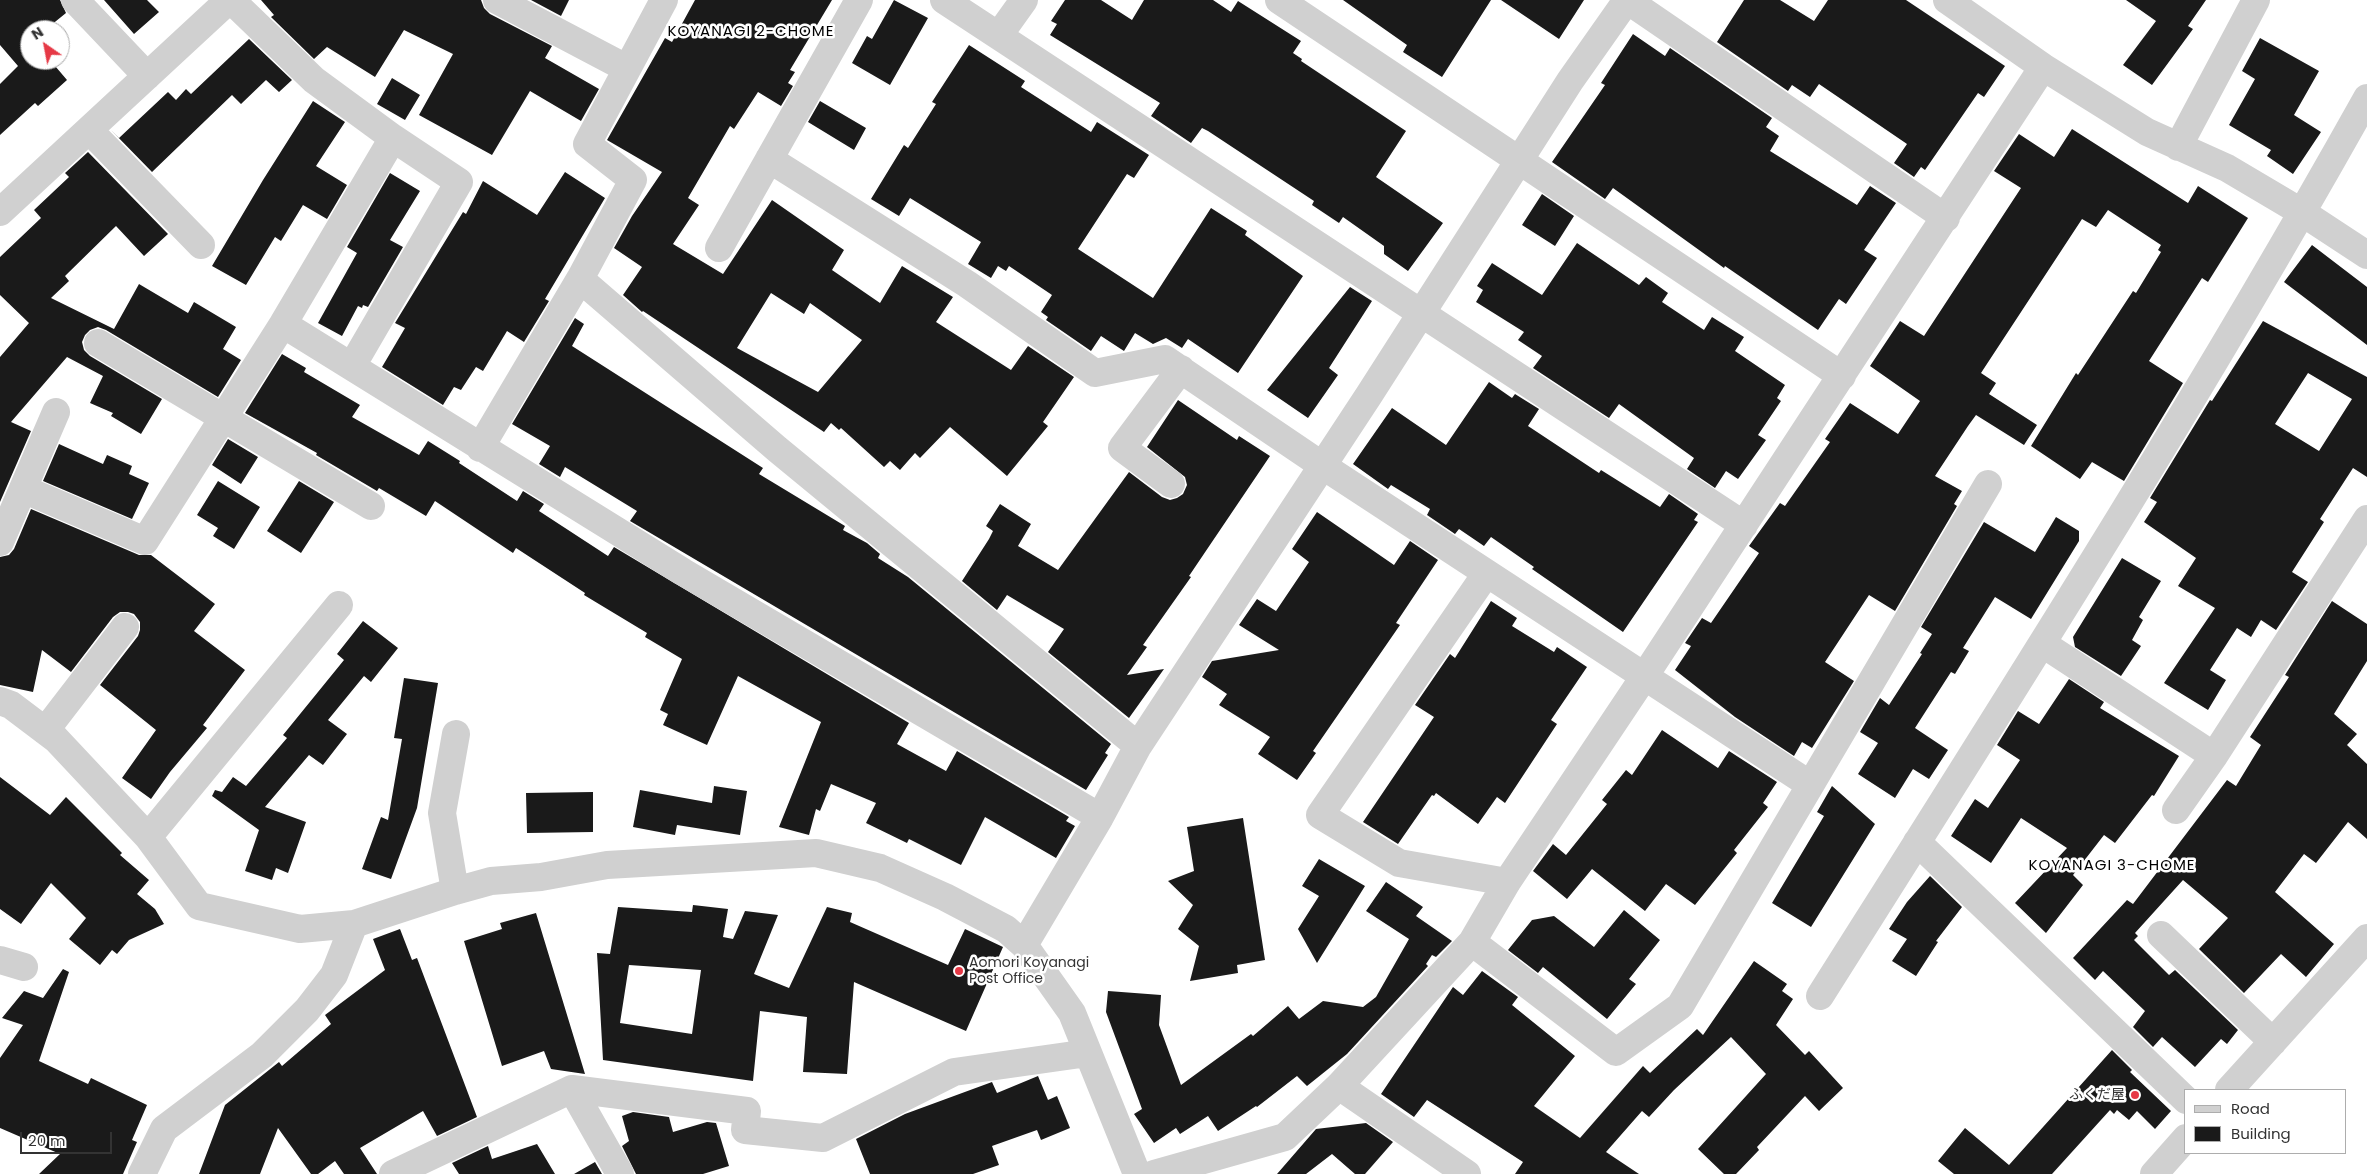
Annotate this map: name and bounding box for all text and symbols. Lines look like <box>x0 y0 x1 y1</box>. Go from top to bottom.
north arrow <box>20 20 70 70</box>
text: N <box>28 22 47 45</box>
district label: KOYANAGI 2-CHOME <box>666 23 836 41</box>
district label: KOYANAGI 3-CHOME <box>2026 857 2198 875</box>
place label: Aomori Koyanagi Post Office <box>969 955 1089 988</box>
marker: Aomori Koyanagi Post Office <box>953 965 965 977</box>
place label: ふくだ屋 <box>2069 1087 2125 1103</box>
marker: ふくだ屋 <box>2129 1089 2141 1101</box>
legend <box>2184 1089 2347 1154</box>
text: Road <box>2231 1098 2270 1119</box>
scale bar <box>22 1122 115 1154</box>
text: Building <box>2231 1123 2291 1144</box>
text: 20 m <box>28 1130 66 1151</box>

